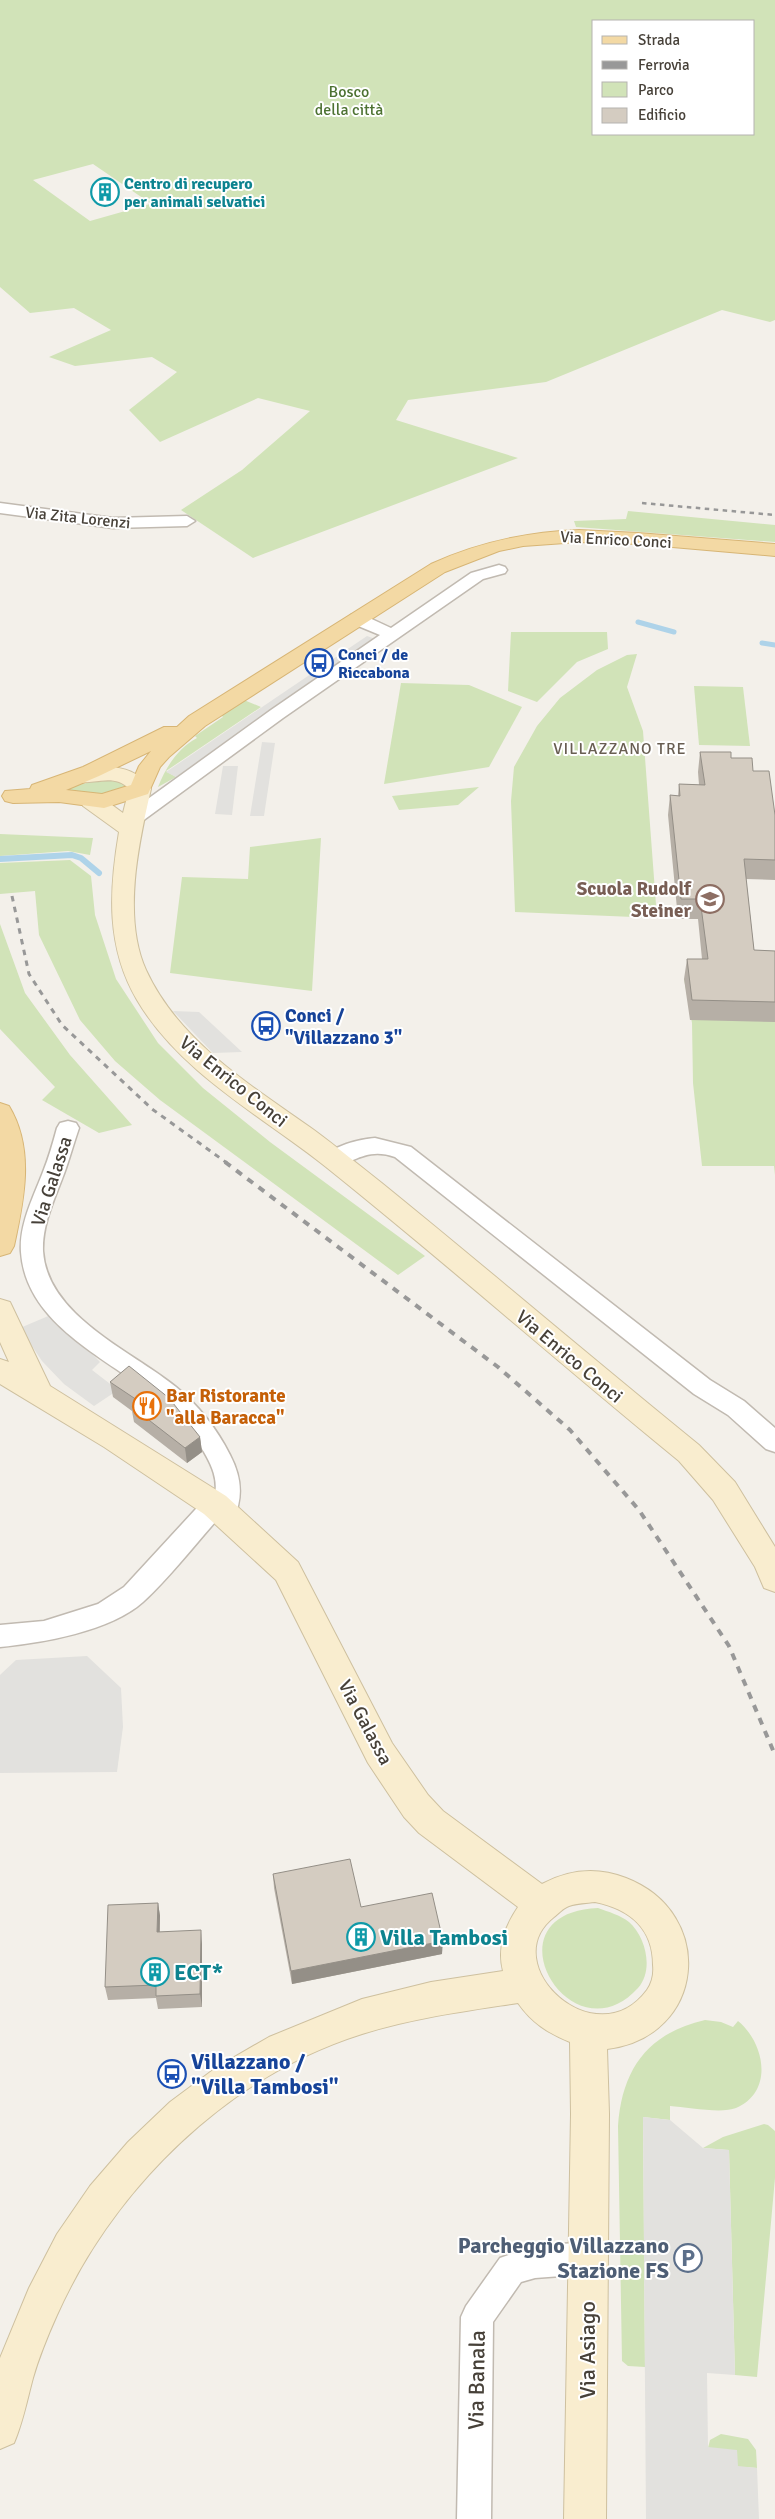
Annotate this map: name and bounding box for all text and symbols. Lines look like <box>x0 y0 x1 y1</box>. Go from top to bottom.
legend <box>592 20 755 135</box>
text: Strada <box>638 31 680 49</box>
text: Ferrovia <box>638 56 690 74</box>
text: Parco <box>638 81 674 99</box>
park label: Bosco della città <box>315 82 383 120</box>
text: Edificio <box>638 106 686 124</box>
place label: Centro di recupero per animali selvatici <box>124 174 265 212</box>
building icon: Centro di recupero per animali selvatici <box>90 177 120 207</box>
street label: Via Zita Lorenzi <box>24 503 132 533</box>
street label: Via Enrico Conci <box>560 527 672 553</box>
place label: Conci / de Riccabona <box>338 645 410 683</box>
bus stop icon: Conci / de Riccabona <box>304 648 334 678</box>
district label: VILLAZZANO TRE <box>553 739 687 759</box>
place label: Scuola Rudolf Steiner <box>577 877 692 923</box>
school or university icon: Scuola Rudolf Steiner <box>695 884 725 914</box>
place label: Conci / "Villazzano 3" <box>285 1004 402 1050</box>
bus stop icon: Conci / "Villazzano 3" <box>251 1011 281 1041</box>
street label: Via Enrico Conci <box>174 1031 292 1133</box>
street label: Via Galassa <box>26 1133 78 1229</box>
street label: Via Enrico Conci <box>511 1305 628 1408</box>
place label: Bar Ristorante "alla Baracca" <box>166 1384 286 1430</box>
restaurant icon: Bar Ristorante "alla Baracca" <box>132 1391 162 1421</box>
street label: Via Galassa <box>333 1676 398 1769</box>
building icon: Villa Tambosi <box>346 1922 376 1952</box>
place label: Villa Tambosi <box>380 1924 508 1951</box>
building icon: ECT* <box>140 1957 170 1987</box>
place label: ECT* <box>174 1959 223 1986</box>
place label: Villazzano / "Villa Tambosi" <box>191 2048 339 2100</box>
bus stop icon: Villazzano / "Villa Tambosi" <box>157 2059 187 2089</box>
place label: Parcheggio Villazzano Stazione FS <box>458 2232 669 2284</box>
parking icon: Parcheggio Villazzano Stazione FS <box>673 2243 703 2273</box>
street label: Via Asiago <box>574 2301 601 2399</box>
street label: Via Banala <box>462 2330 491 2430</box>

